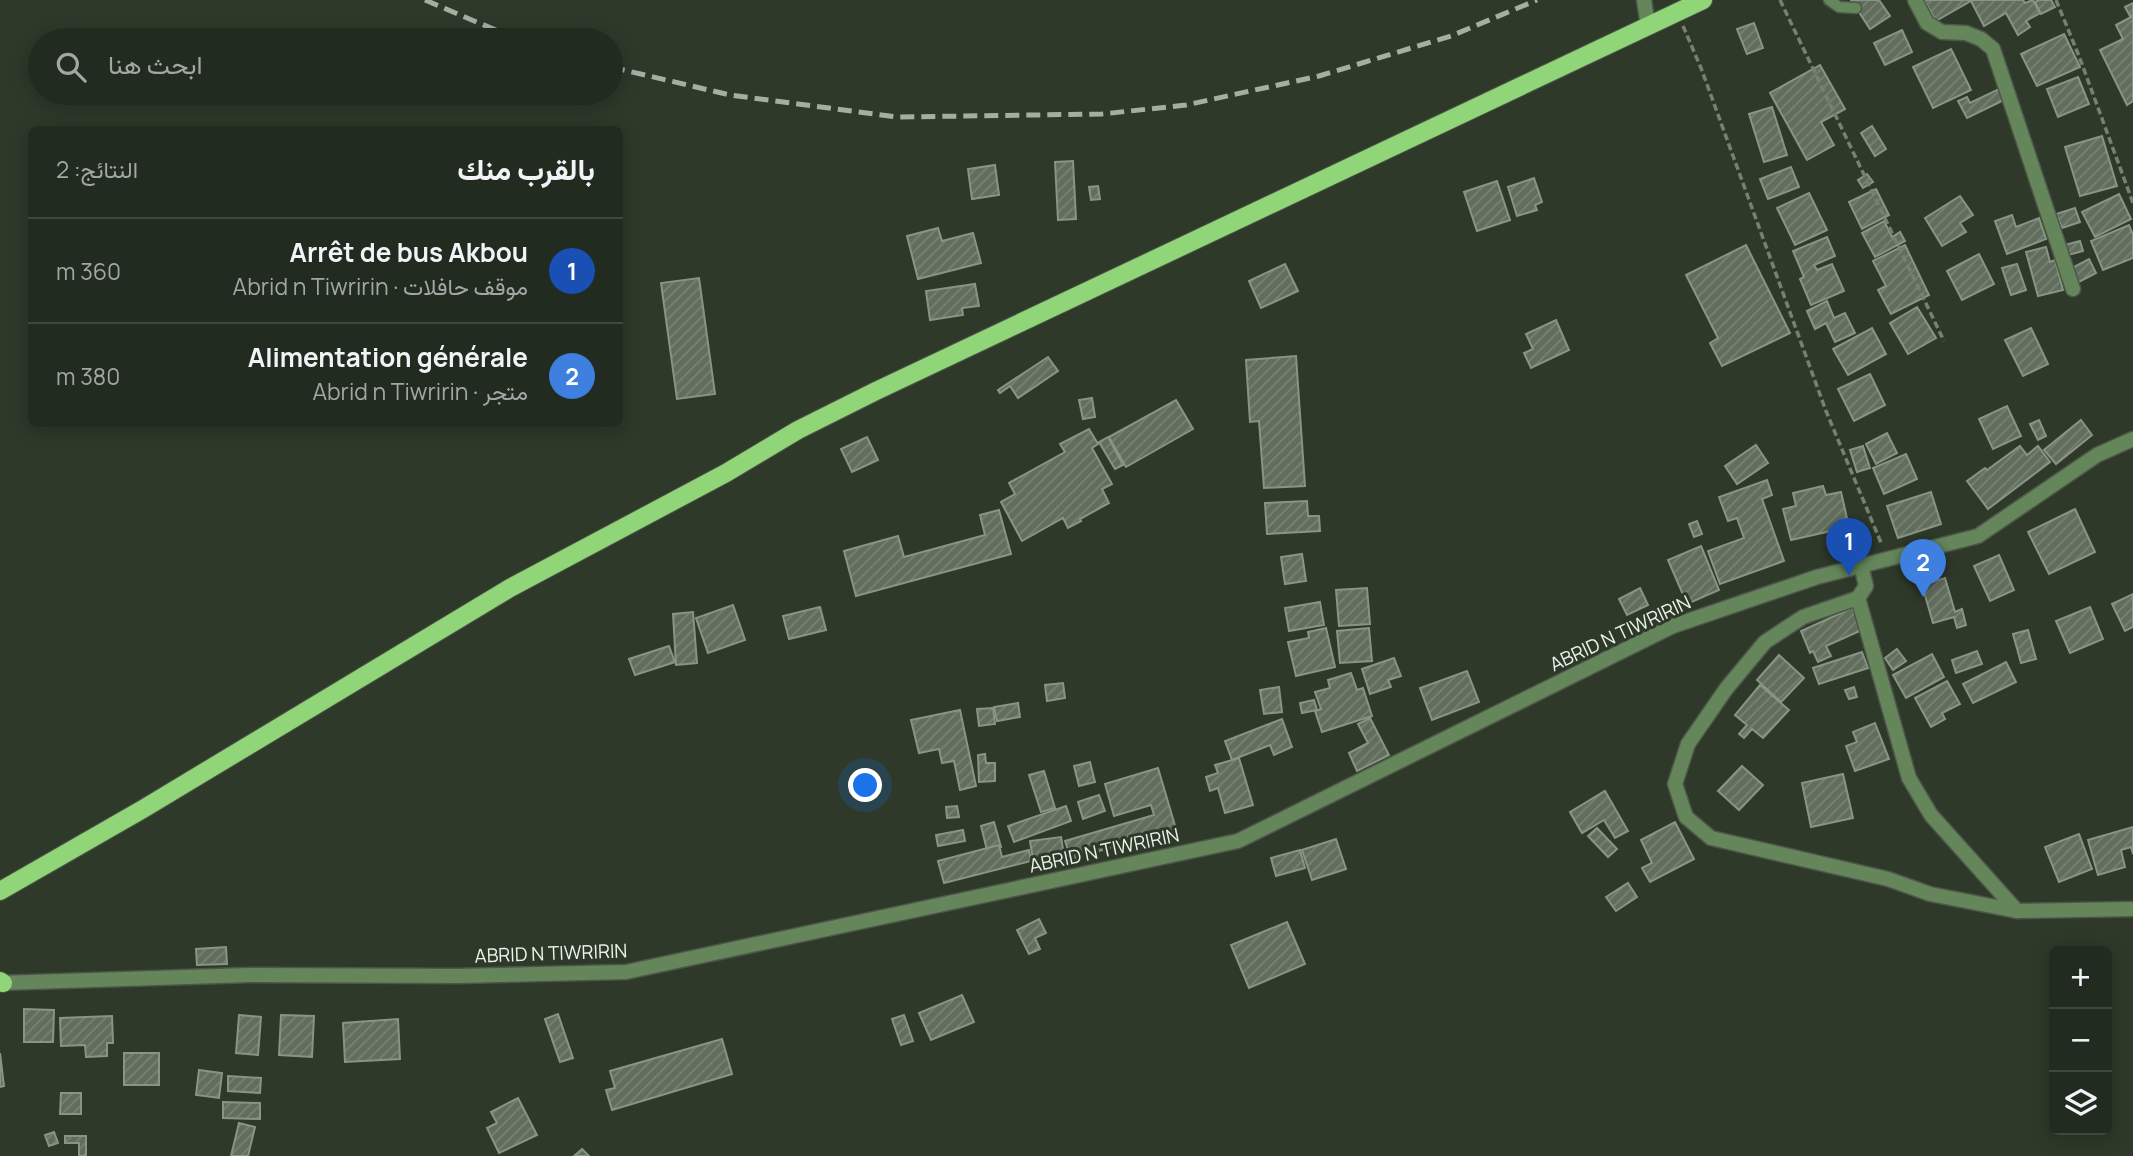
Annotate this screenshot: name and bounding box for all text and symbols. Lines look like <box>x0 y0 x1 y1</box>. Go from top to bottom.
search box <box>28 28 623 105</box>
text: ابحث هنا <box>108 46 202 82</box>
icon: search <box>52 48 90 86</box>
text: بالقرب منك <box>457 148 595 189</box>
text: النتائج: 2 <box>56 153 138 185</box>
text: Arrêt de bus Akbou <box>289 234 528 270</box>
text: 360 m <box>56 255 121 287</box>
text: 1 <box>567 255 577 287</box>
text: موقف حافلات · Abrid n Tiwririn <box>233 270 528 302</box>
text: Alimentation générale <box>248 339 528 375</box>
text: 380 m <box>56 360 120 392</box>
text: 2 <box>565 360 579 392</box>
text: متجر · Abrid n Tiwririn <box>312 375 528 407</box>
pin: 1 <box>1826 518 1872 576</box>
pin: 2 <box>1900 539 1946 597</box>
street label: ABRID N TIWRIRIN <box>1545 589 1695 677</box>
your location <box>848 768 882 802</box>
street label: ABRID N TIWRIRIN <box>1027 821 1181 879</box>
street label: ABRID N TIWRIRIN <box>474 937 628 969</box>
map controls <box>2049 946 2112 1135</box>
button: + <box>2049 946 2112 1009</box>
button: − <box>2049 1009 2112 1072</box>
button: layers <box>2049 1072 2112 1135</box>

